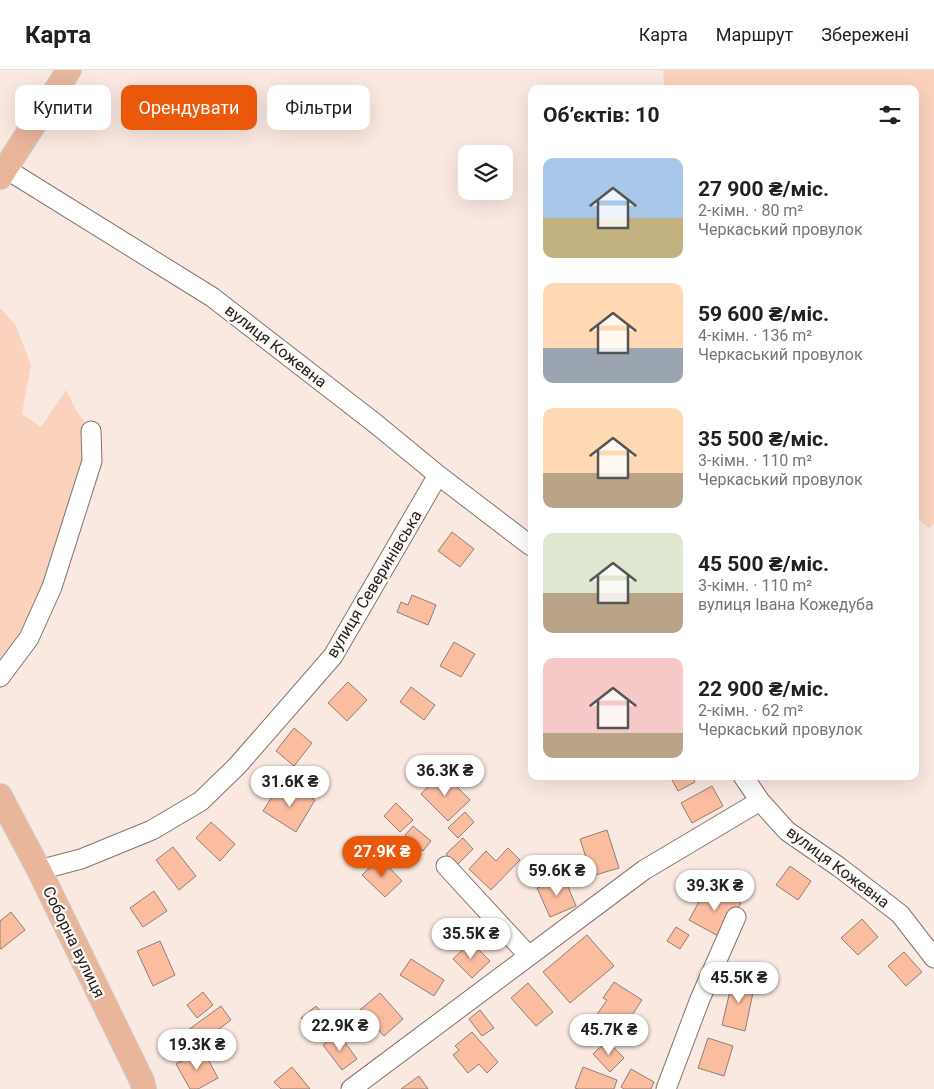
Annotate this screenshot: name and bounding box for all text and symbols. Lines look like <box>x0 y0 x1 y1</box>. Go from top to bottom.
text: Карта <box>25 21 91 49</box>
text: Карта <box>639 24 688 45</box>
text: Маршрут <box>716 24 793 45</box>
text: Збережені <box>821 24 909 45</box>
chip: Купити <box>15 85 111 130</box>
chip: Орендувати <box>121 85 257 130</box>
chip: Фільтри <box>267 85 370 130</box>
icon: filters <box>876 101 904 129</box>
text: Об’єктів: 10 <box>543 103 659 127</box>
map controls <box>458 145 513 200</box>
button: layers <box>458 145 513 200</box>
text: 27 900 ₴/міс. <box>698 177 829 201</box>
icon: home <box>583 178 643 238</box>
text: 2-кімн. · 80 m² <box>698 201 803 220</box>
text: Черкаський провулок <box>698 220 863 239</box>
street label: вулиця Кожевна <box>221 300 331 392</box>
text: 59 600 ₴/міс. <box>698 302 829 326</box>
icon: home <box>583 303 643 363</box>
text: 4-кімн. · 136 m² <box>698 326 812 345</box>
text: Черкаський провулок <box>698 345 863 364</box>
text: 35 500 ₴/міс. <box>698 427 829 451</box>
icon: home <box>583 428 643 488</box>
text: 3-кімн. · 110 m² <box>698 451 812 470</box>
text: Черкаський провулок <box>698 470 863 489</box>
street label: вулиця Северинівська <box>322 507 426 661</box>
text: 45 500 ₴/міс. <box>698 552 829 576</box>
icon: home <box>583 553 643 613</box>
text: 3-кімн. · 110 m² <box>698 576 812 595</box>
text: вулиця Івана Кожедуба <box>698 595 874 614</box>
text: 22 900 ₴/міс. <box>698 677 829 701</box>
icon: home <box>583 678 643 738</box>
text: 2-кімн. · 62 m² <box>698 701 803 720</box>
text: Черкаський провулок <box>698 720 863 739</box>
pin: 36.3K ₴ <box>399 754 491 797</box>
text: 36.3K ₴ <box>417 761 474 780</box>
pin: 31.6K ₴ <box>244 766 336 808</box>
text: 31.6K ₴ <box>262 772 319 791</box>
street label: вулиця Кожевна <box>783 822 893 912</box>
pin: 27.9K ₴ <box>336 836 428 878</box>
text: 27.9K ₴ <box>354 842 411 861</box>
pin: 59.6K ₴ <box>511 854 603 897</box>
text: 59.6K ₴ <box>529 861 586 880</box>
pin: 39.3K ₴ <box>669 870 761 912</box>
text: 39.3K ₴ <box>687 876 744 895</box>
street label: Соборна вулиця <box>39 883 109 1001</box>
pin: 35.5K ₴ <box>425 918 517 960</box>
text: 35.5K ₴ <box>443 924 500 943</box>
pin: 45.5K ₴ <box>693 962 785 1004</box>
text: 45.5K ₴ <box>711 968 768 987</box>
pin: 22.9K ₴ <box>294 1010 386 1052</box>
pin: 45.7K ₴ <box>563 1014 655 1056</box>
text: 22.9K ₴ <box>312 1016 369 1035</box>
text: 45.7K ₴ <box>581 1020 638 1039</box>
pin: 19.3K ₴ <box>151 1028 243 1071</box>
text: 19.3K ₴ <box>169 1035 226 1054</box>

